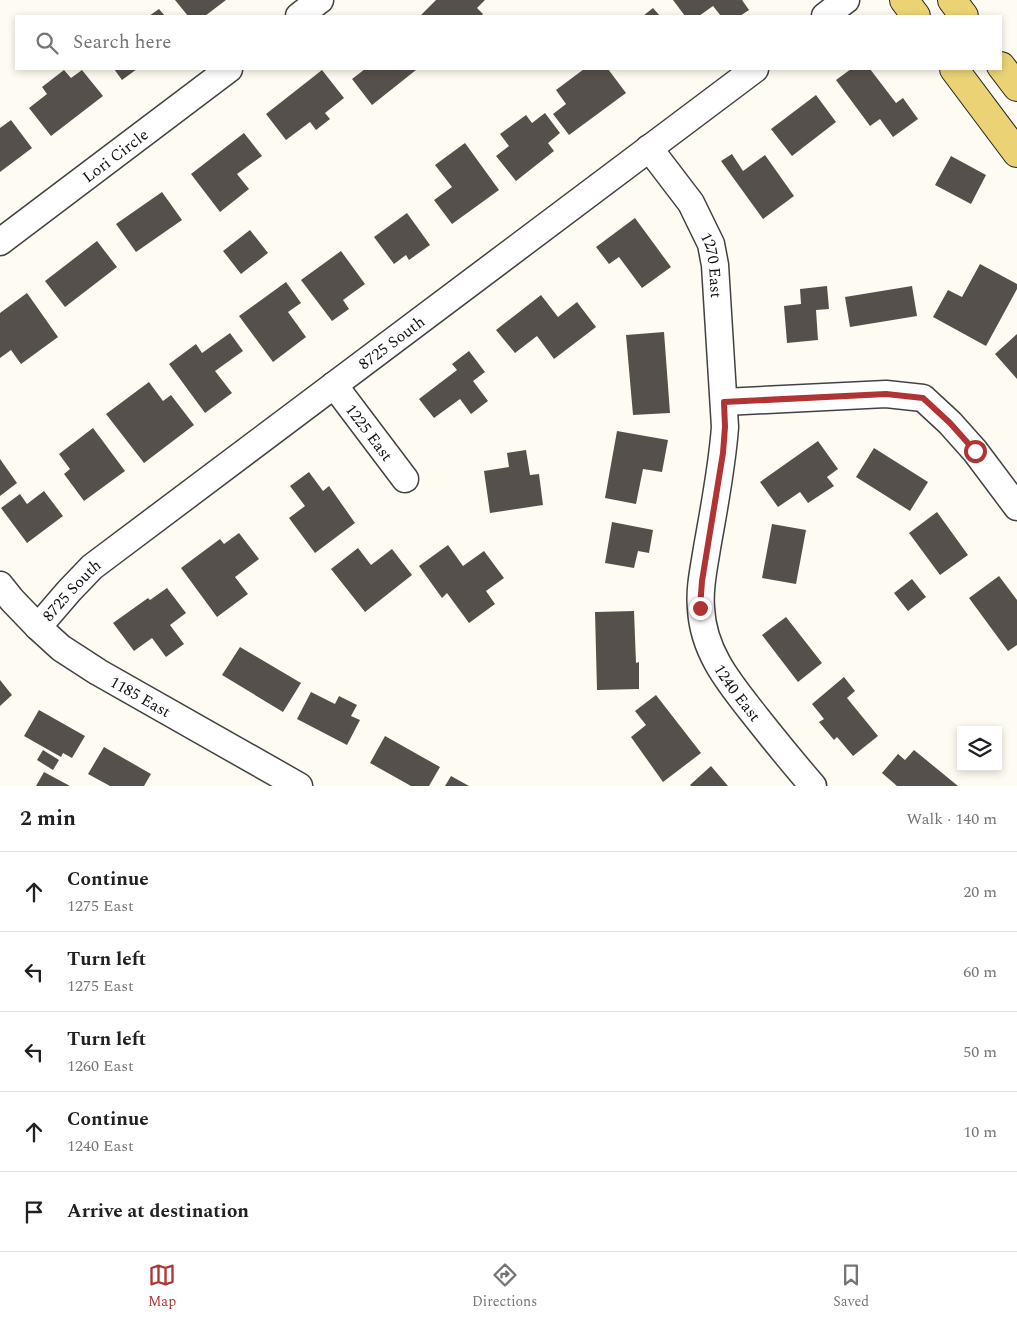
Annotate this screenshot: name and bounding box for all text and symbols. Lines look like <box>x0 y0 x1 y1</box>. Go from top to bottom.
search box <box>15 15 1002 70</box>
text: Search here <box>73 28 172 57</box>
icon: search <box>33 29 61 57</box>
street label: Lori Circle <box>77 123 154 189</box>
street label: 1270 East <box>694 228 728 299</box>
street label: 8725 South <box>354 310 430 376</box>
street label: 1225 East <box>339 399 399 467</box>
route start <box>964 440 987 463</box>
street label: 8725 South <box>37 553 106 627</box>
route end <box>689 597 712 620</box>
street label: 1240 East <box>707 659 767 727</box>
street label: 1185 East <box>105 670 175 724</box>
map controls <box>957 726 1002 771</box>
button: layers <box>957 726 1002 771</box>
text: 2 min <box>20 803 76 835</box>
text: Walk · 140 m <box>906 807 997 831</box>
text: Continue <box>67 865 149 894</box>
icon: ahead <box>20 878 48 906</box>
text: 20 m <box>963 880 997 904</box>
text: 1275 East <box>67 894 134 918</box>
text: Turn left <box>67 945 146 974</box>
icon: left <box>20 958 48 986</box>
text: 60 m <box>963 960 997 984</box>
text: 1275 East <box>67 974 134 998</box>
text: Turn left <box>67 1025 146 1054</box>
icon: left <box>20 1038 48 1066</box>
text: 50 m <box>963 1040 997 1064</box>
text: 1260 East <box>67 1054 134 1078</box>
text: Continue <box>67 1105 149 1134</box>
icon: ahead <box>20 1118 48 1146</box>
text: 10 m <box>963 1120 997 1144</box>
text: 1240 East <box>67 1134 134 1158</box>
text: Arrive at destination <box>67 1197 249 1226</box>
icon: arrive <box>20 1198 48 1226</box>
tab: Map <box>148 1261 176 1312</box>
tab: Directions <box>472 1261 537 1312</box>
tab: Saved <box>833 1261 869 1312</box>

